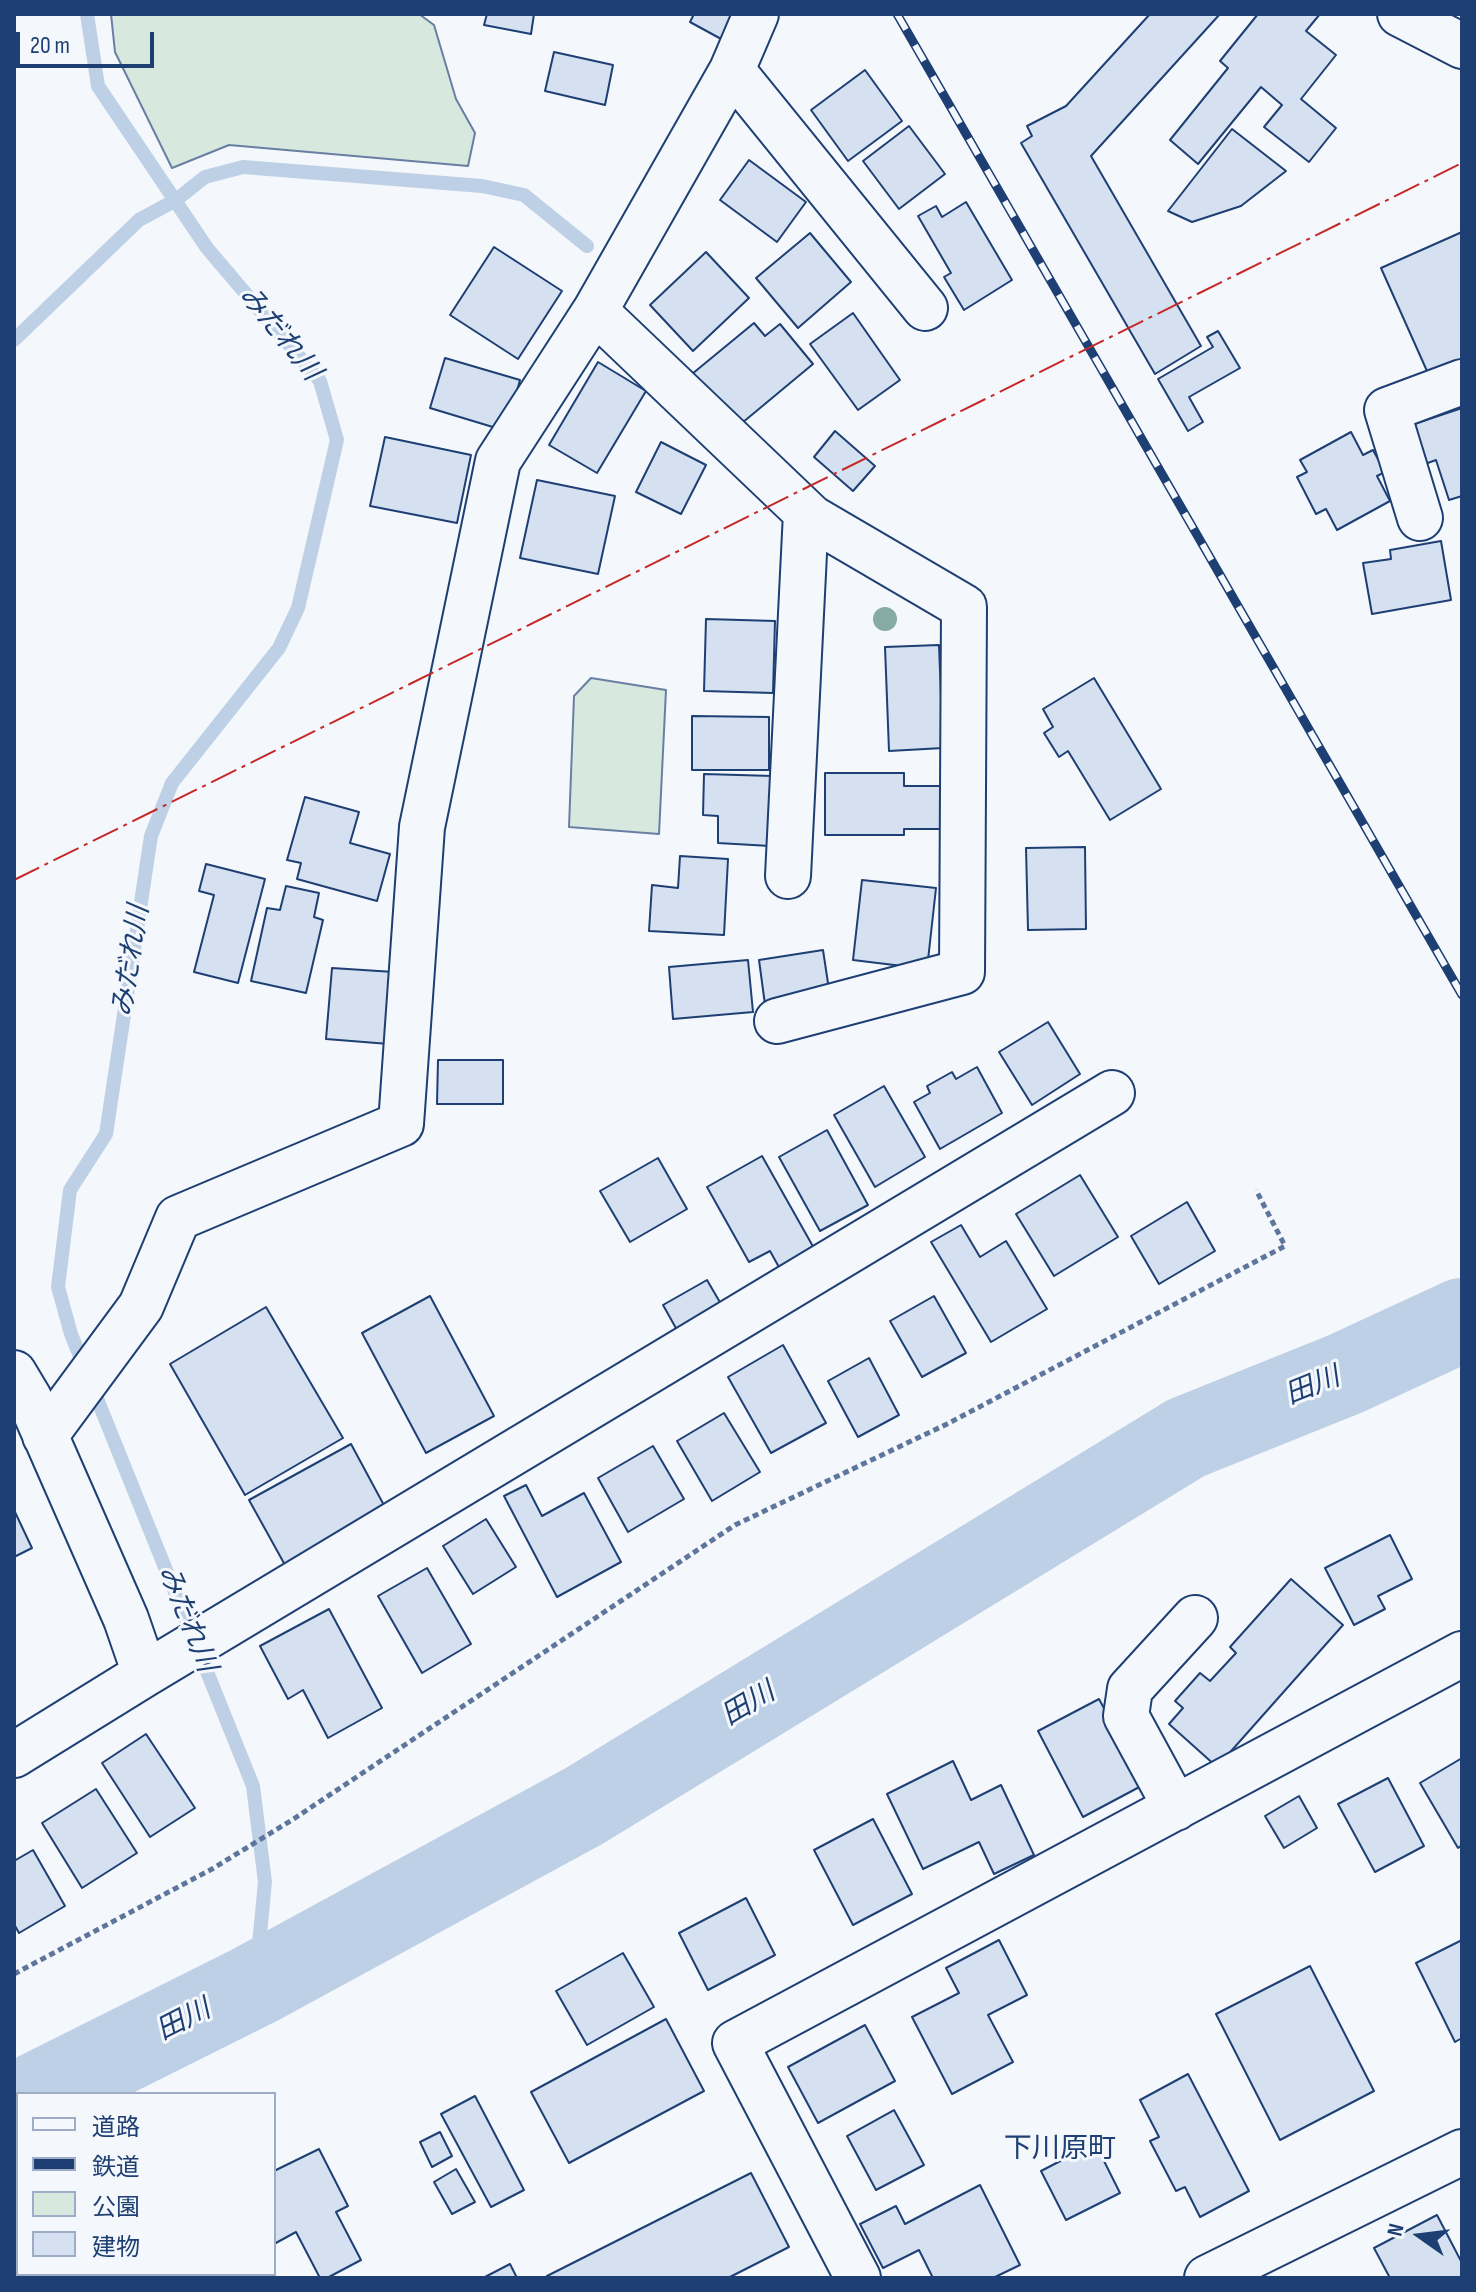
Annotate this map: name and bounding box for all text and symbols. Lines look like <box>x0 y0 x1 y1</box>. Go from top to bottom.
scale bar <box>20 16 158 66</box>
text: 20 m <box>30 31 70 60</box>
water label: みだれ川 <box>231 280 327 388</box>
water label: みだれ川 <box>107 903 157 1019</box>
water label: 田川 <box>1281 1361 1345 1413</box>
water label: みだれ川 <box>149 1561 223 1677</box>
water label: 田川 <box>716 1676 782 1734</box>
water label: 田川 <box>151 1993 217 2049</box>
legend <box>16 2092 276 2276</box>
text: 道路 <box>92 2113 140 2142</box>
district label: 下川原町 <box>1004 2133 1116 2167</box>
text: 鉄道 <box>92 2153 140 2182</box>
text: 公園 <box>92 2193 140 2222</box>
north arrow <box>1380 2196 1460 2276</box>
text: N <box>1382 2221 1411 2239</box>
text: 建物 <box>92 2233 140 2262</box>

